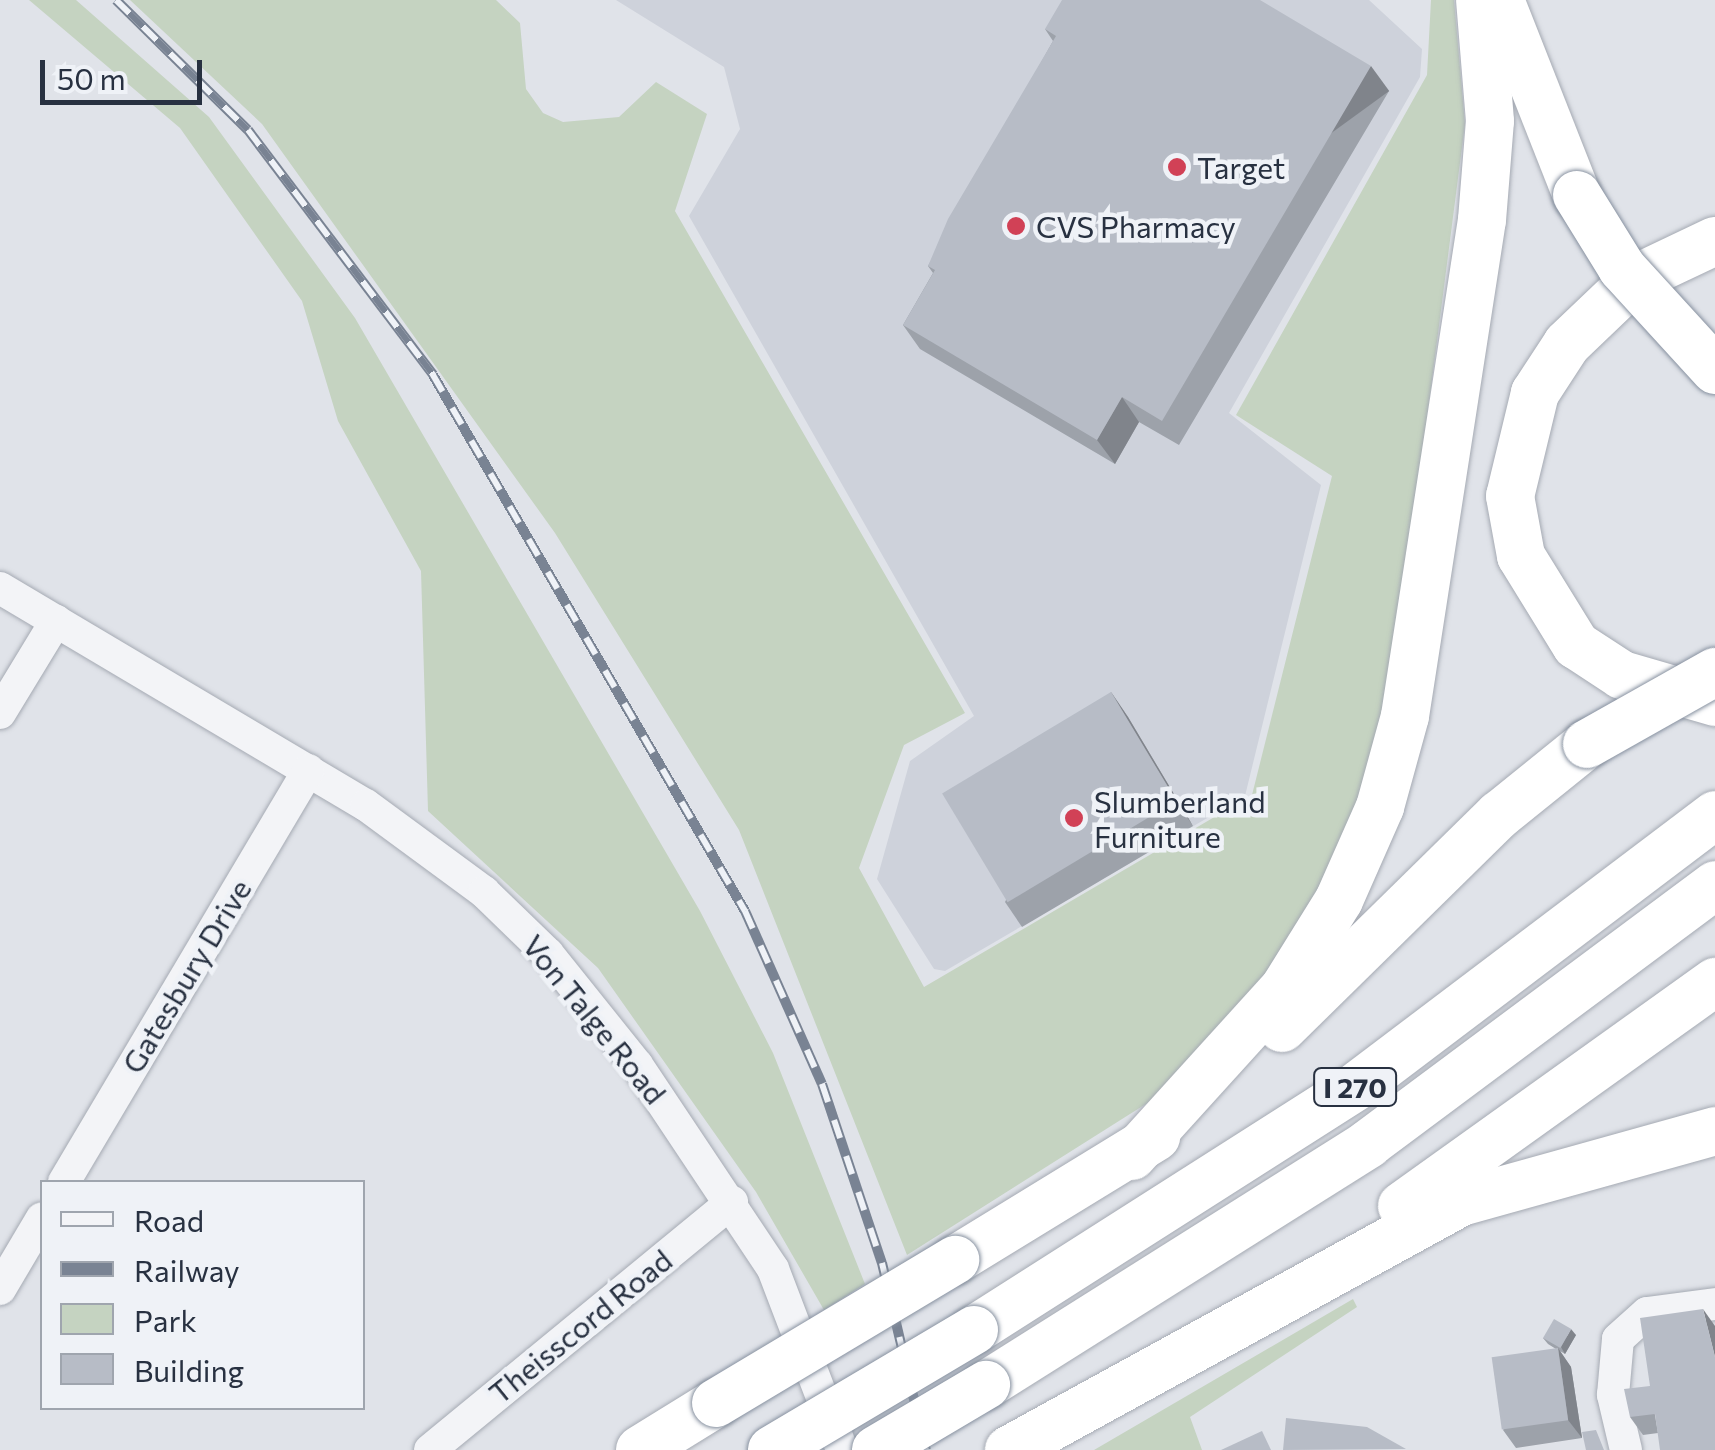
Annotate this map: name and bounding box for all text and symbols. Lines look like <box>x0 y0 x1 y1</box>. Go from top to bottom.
scale bar <box>45 40 208 102</box>
text: 50 m <box>57 59 126 96</box>
place label: Target <box>1197 149 1285 185</box>
marker: Target <box>1166 156 1188 178</box>
place label: CVS Pharmacy <box>1036 208 1236 244</box>
marker: CVS Pharmacy <box>1005 215 1027 237</box>
place label: Slumberland Furniture <box>1094 783 1266 854</box>
marker: Slumberland Furniture <box>1063 807 1085 829</box>
street label: Gatesbury Drive <box>114 873 258 1079</box>
street label: Von Talge Road <box>516 927 674 1111</box>
road number: I 270 <box>1312 1064 1398 1110</box>
legend <box>40 1180 365 1410</box>
text: Road <box>134 1201 204 1238</box>
street label: Theisscord Road <box>481 1241 679 1411</box>
text: Railway <box>134 1251 240 1288</box>
text: Park <box>134 1301 197 1338</box>
text: Building <box>134 1351 244 1388</box>

